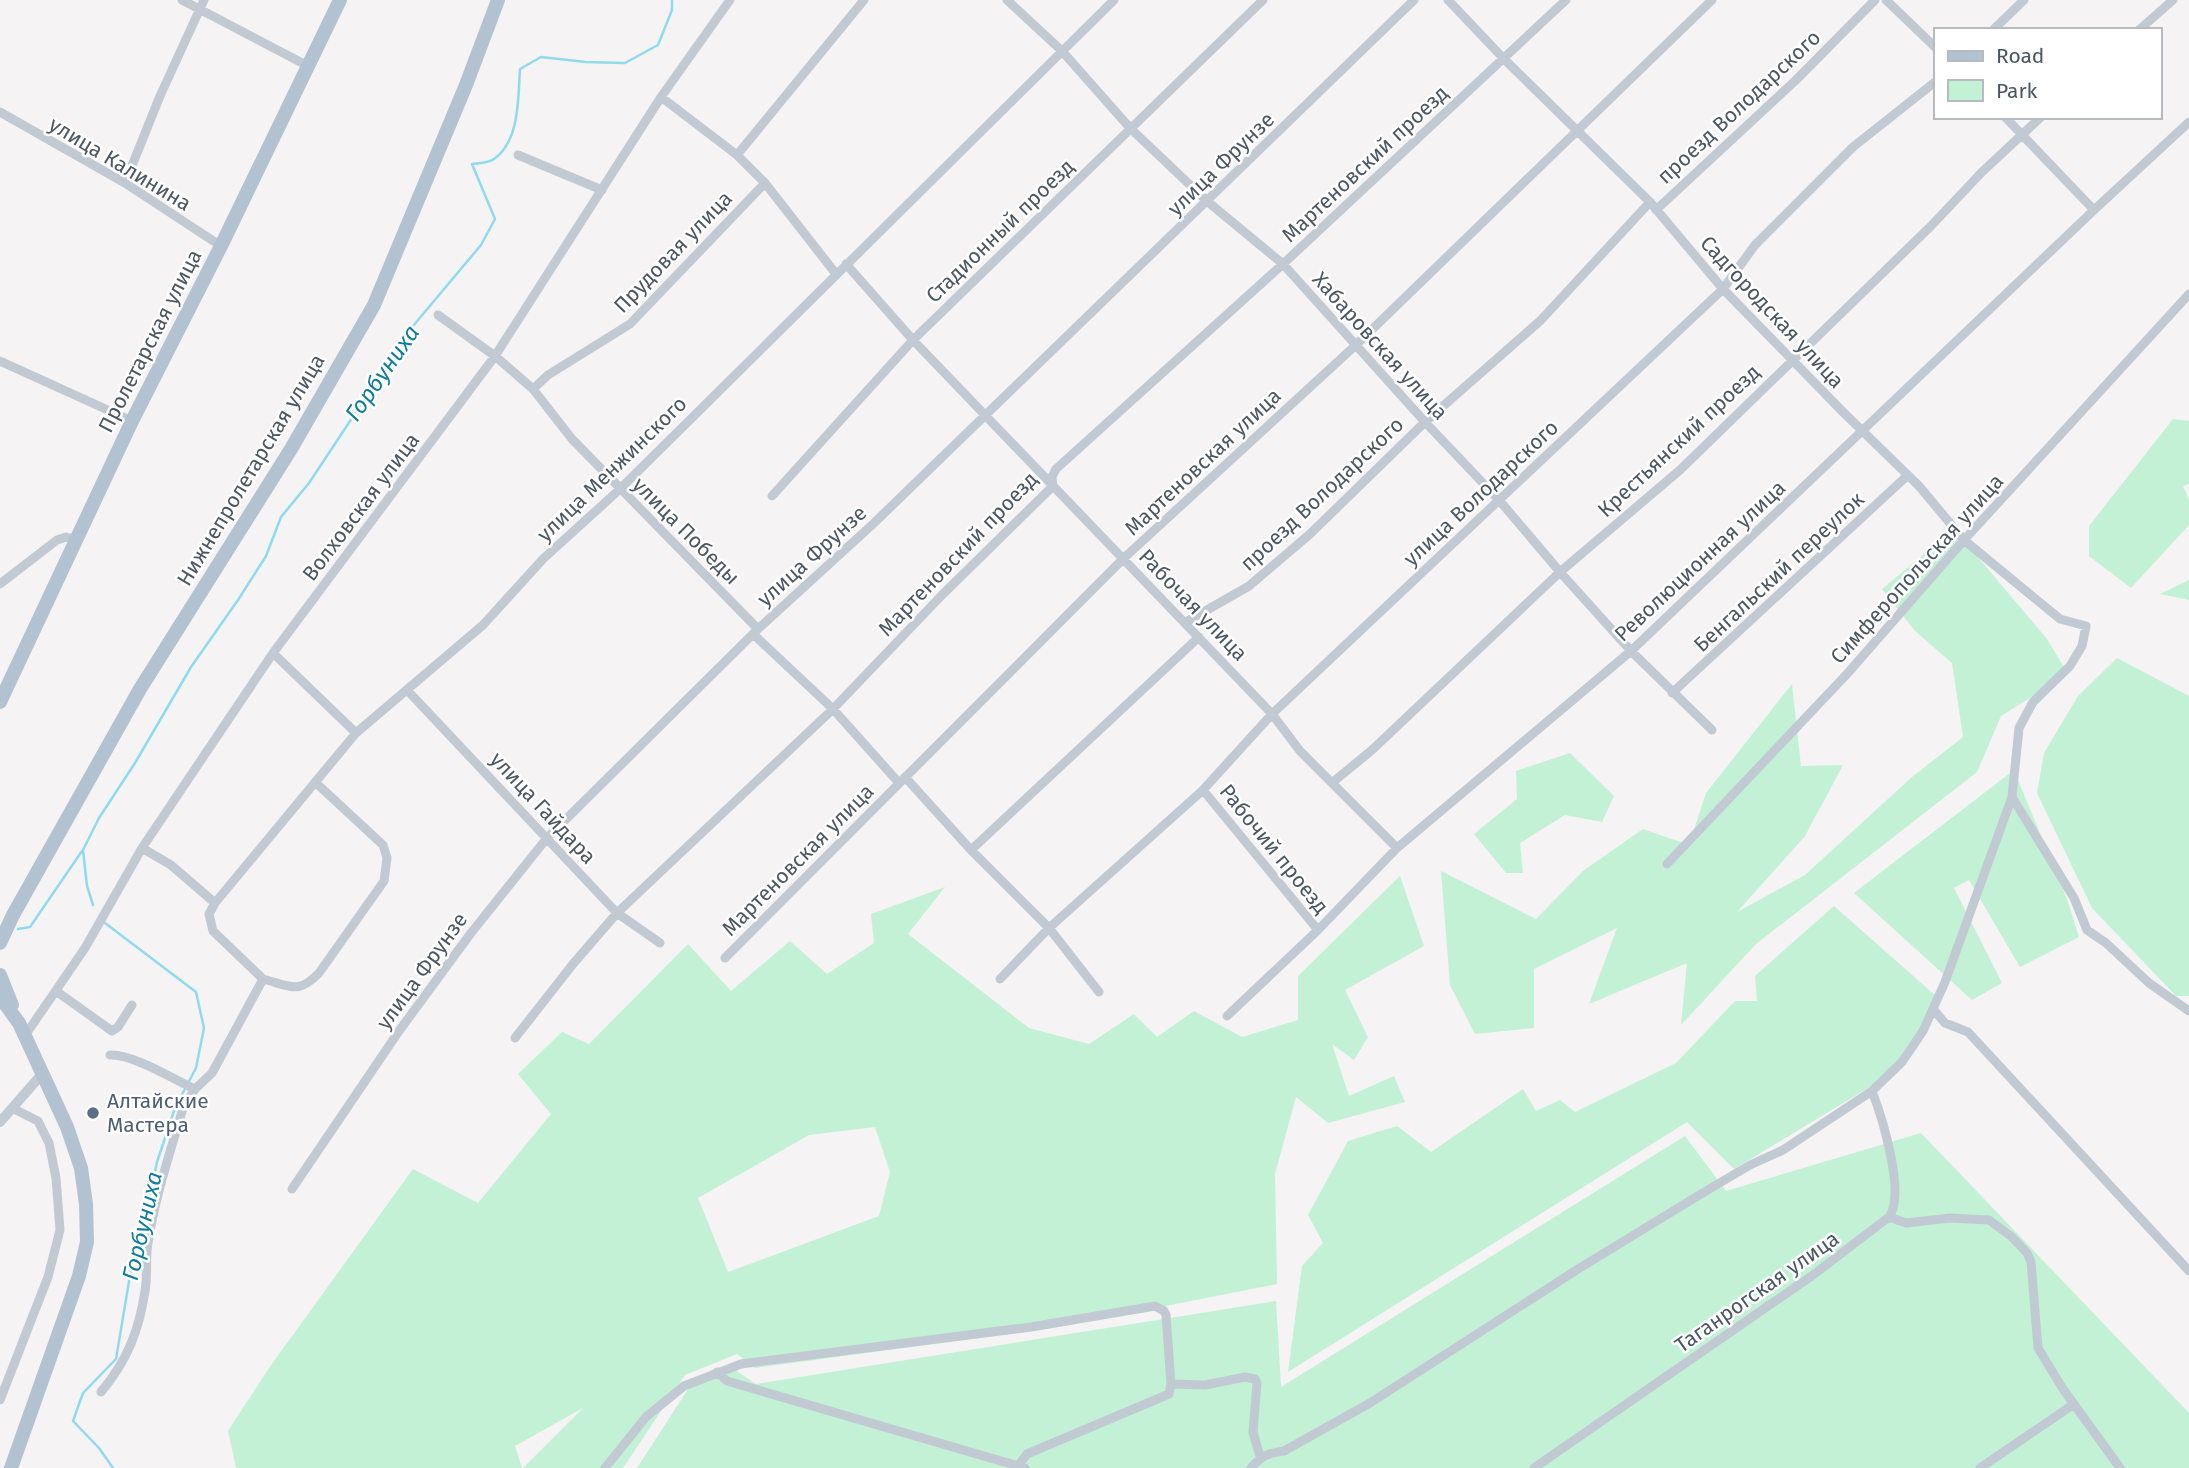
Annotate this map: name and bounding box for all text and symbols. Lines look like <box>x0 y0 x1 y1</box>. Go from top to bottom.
street label: проезд Володарского <box>1652 25 1826 189</box>
legend <box>1934 28 2161 119</box>
text: Road <box>1996 43 2044 69</box>
text: Park <box>1996 78 2038 104</box>
street label: Мартеновский проезд <box>1276 80 1454 248</box>
street label: улица Фрунзе <box>1162 107 1280 221</box>
street label: улица Калинина <box>44 111 196 217</box>
street label: Стадионный проезд <box>921 154 1079 308</box>
street label: Прудовая улица <box>608 186 738 318</box>
street label: Садгородская улица <box>1695 230 1849 394</box>
street label: Пролетарская улица <box>93 245 207 437</box>
street label: Хабаровская улица <box>1307 267 1453 425</box>
water label: Горбуниха <box>339 320 425 426</box>
street label: Нижнепролетарская улица <box>171 349 331 591</box>
street label: Крестьянский проезд <box>1592 359 1766 523</box>
street label: Мартеновская улица <box>1119 383 1287 541</box>
street label: улица Менжинского <box>532 391 692 547</box>
street label: проезд Володарского <box>1235 412 1409 576</box>
street label: улица Володарского <box>1398 414 1564 572</box>
street label: Волховская улица <box>297 428 425 586</box>
street label: Мартеновский проезд <box>873 466 1043 642</box>
street label: Симферопольская улица <box>1825 469 2009 669</box>
street label: улица Победы <box>627 472 745 590</box>
street label: Революционная улица <box>1609 475 1791 647</box>
street label: Бенгальский переулок <box>1688 486 1870 658</box>
street label: улица Фрунзе <box>752 500 872 612</box>
street label: Рабочая улица <box>1133 544 1253 666</box>
street label: улица Гайдара <box>485 747 601 869</box>
street label: Мартеновская улица <box>717 779 879 941</box>
street label: Рабочий проезд <box>1214 779 1334 919</box>
street label: улица Фрунзе <box>371 907 473 1035</box>
place label: Алтайские Мастера <box>107 1088 209 1138</box>
marker: Алтайские Мастера <box>85 1105 101 1121</box>
water label: Горбуниха <box>116 1169 168 1283</box>
street label: Таганрогская улица <box>1670 1226 1844 1358</box>

